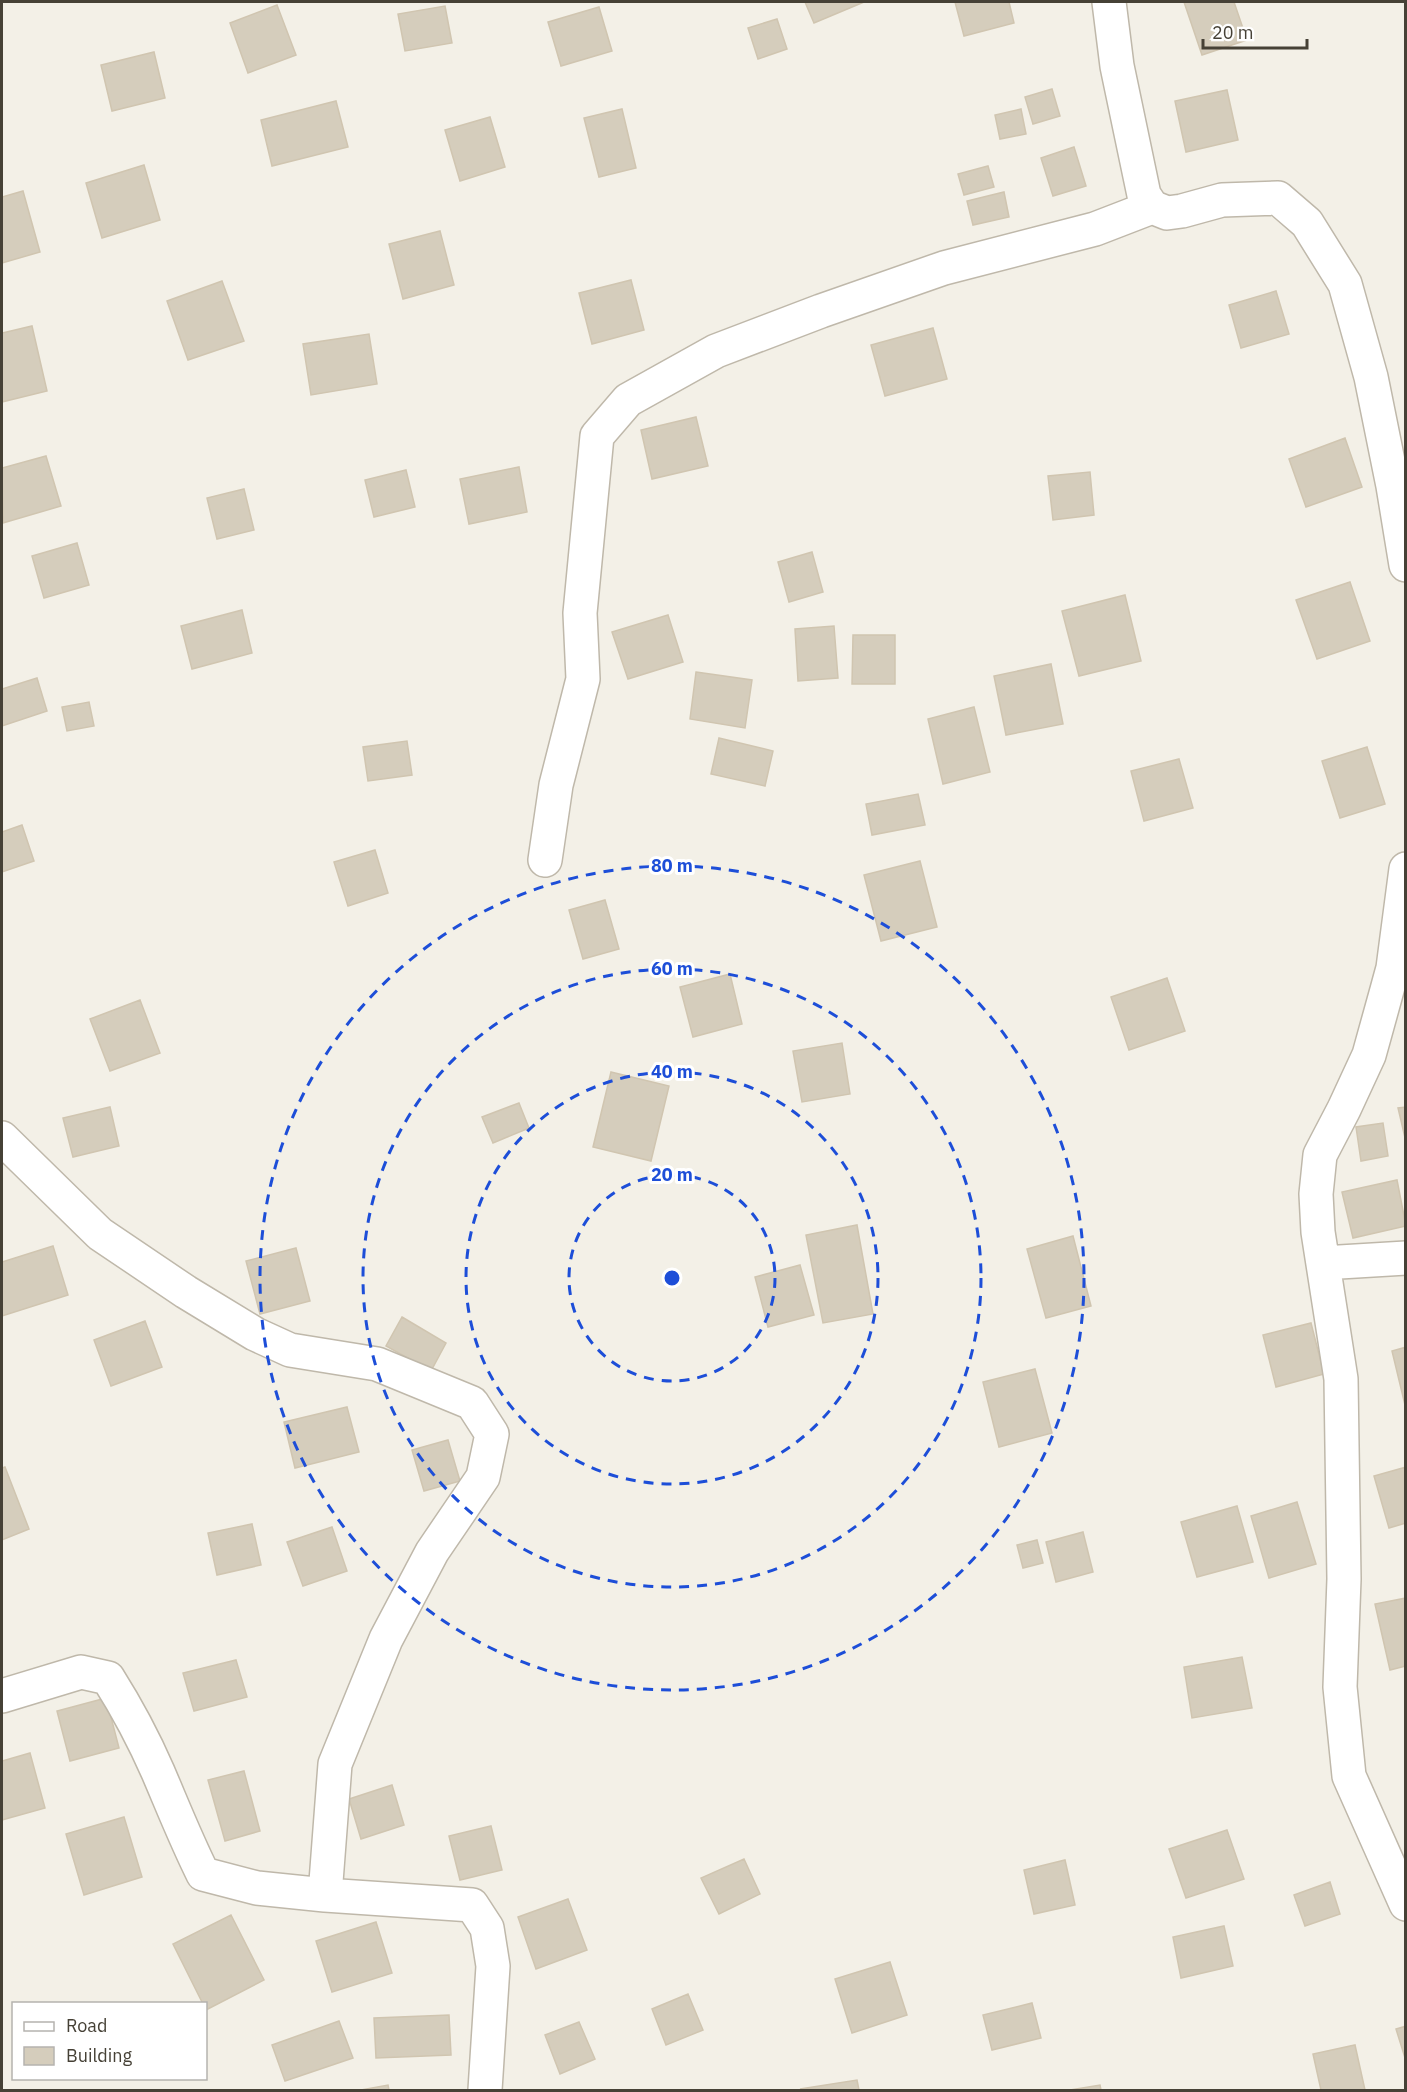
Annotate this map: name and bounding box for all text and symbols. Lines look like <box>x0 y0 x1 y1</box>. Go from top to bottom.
scale bar <box>1203 12 1306 50</box>
text: 20 m <box>1212 21 1254 44</box>
text: 80 m <box>651 854 693 877</box>
text: 60 m <box>651 957 693 980</box>
text: 40 m <box>651 1060 693 1083</box>
text: 20 m <box>651 1163 693 1186</box>
centre of rings <box>662 1268 682 1288</box>
legend <box>12 2002 207 2080</box>
text: Road <box>66 2014 107 2037</box>
text: Building <box>66 2044 133 2067</box>

